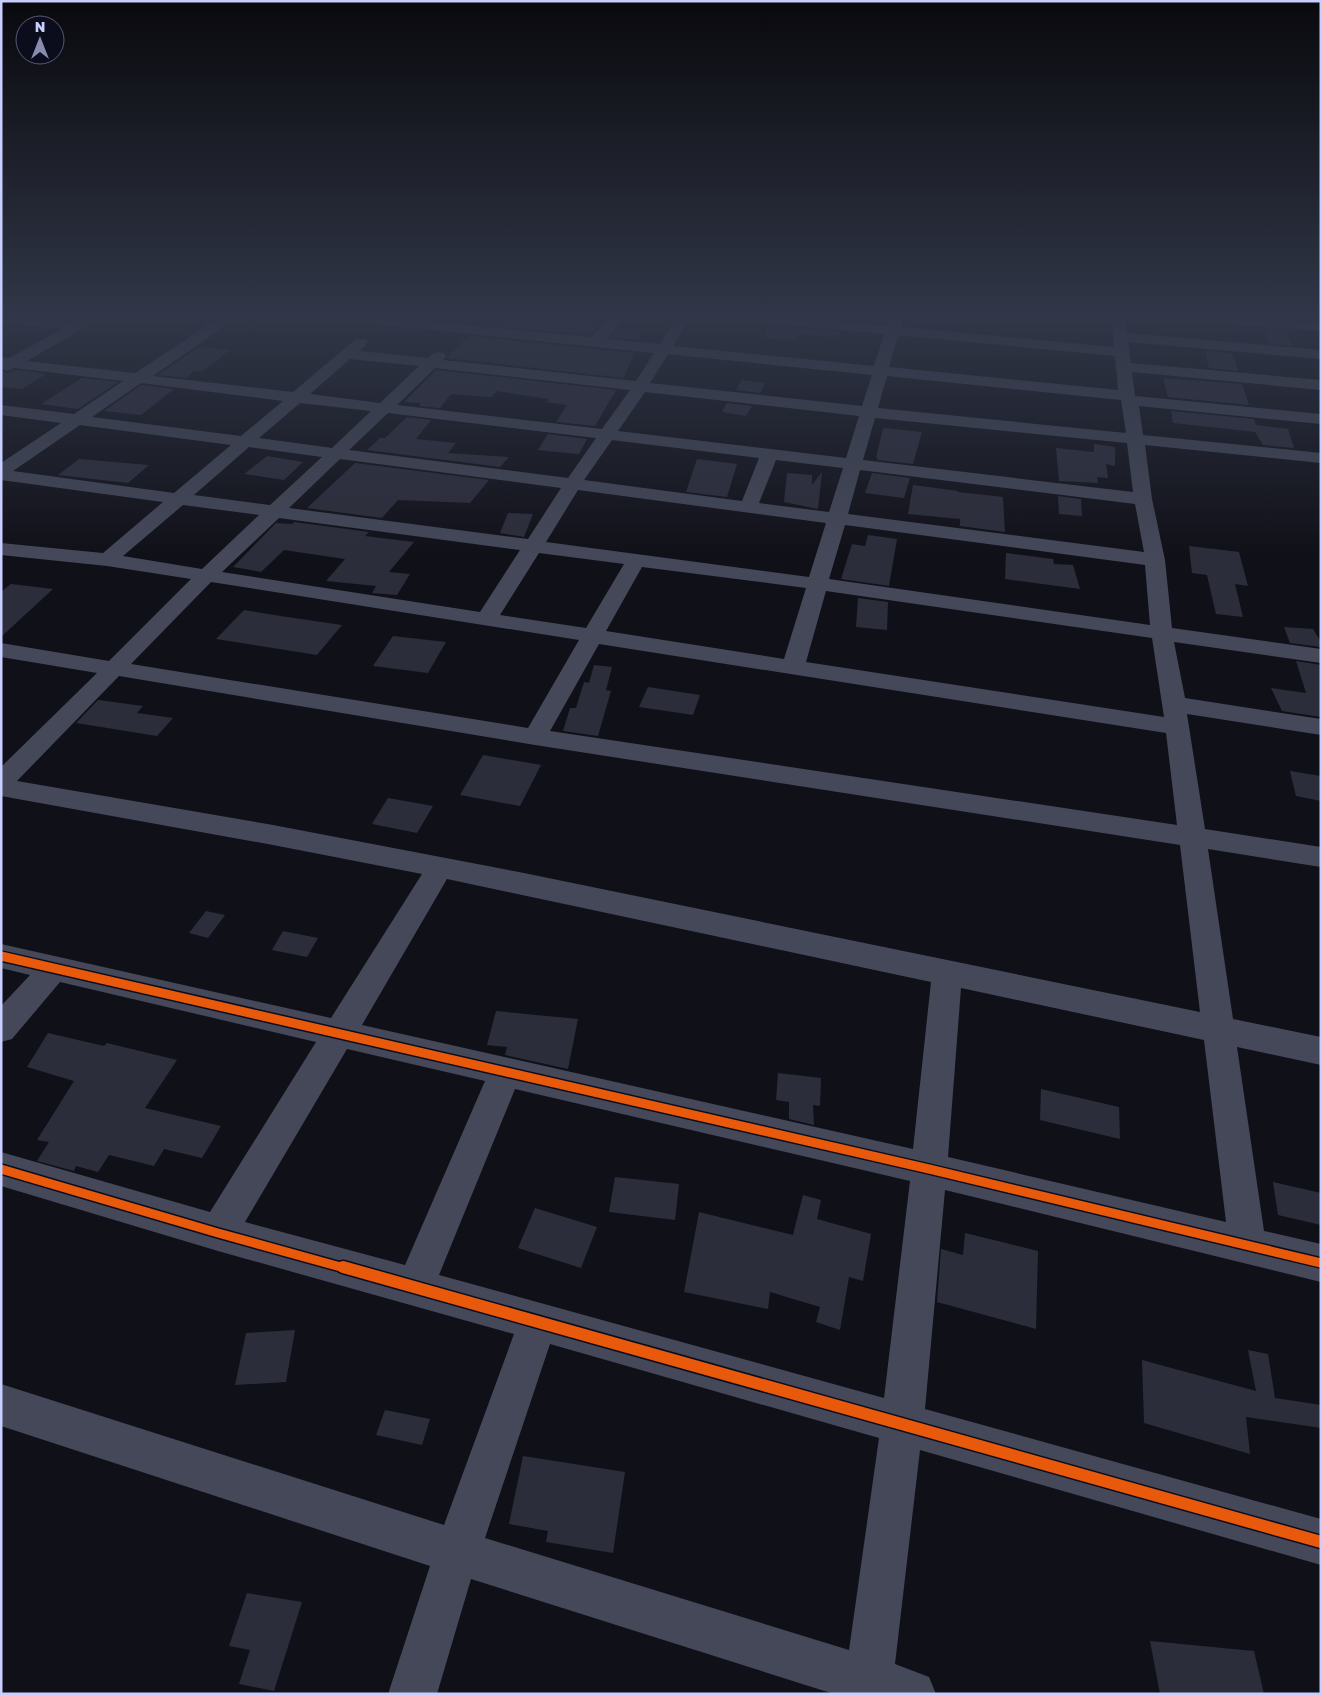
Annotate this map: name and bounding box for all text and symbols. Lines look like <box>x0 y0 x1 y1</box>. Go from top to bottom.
north arrow <box>15 15 65 65</box>
text: N <box>35 18 45 35</box>

